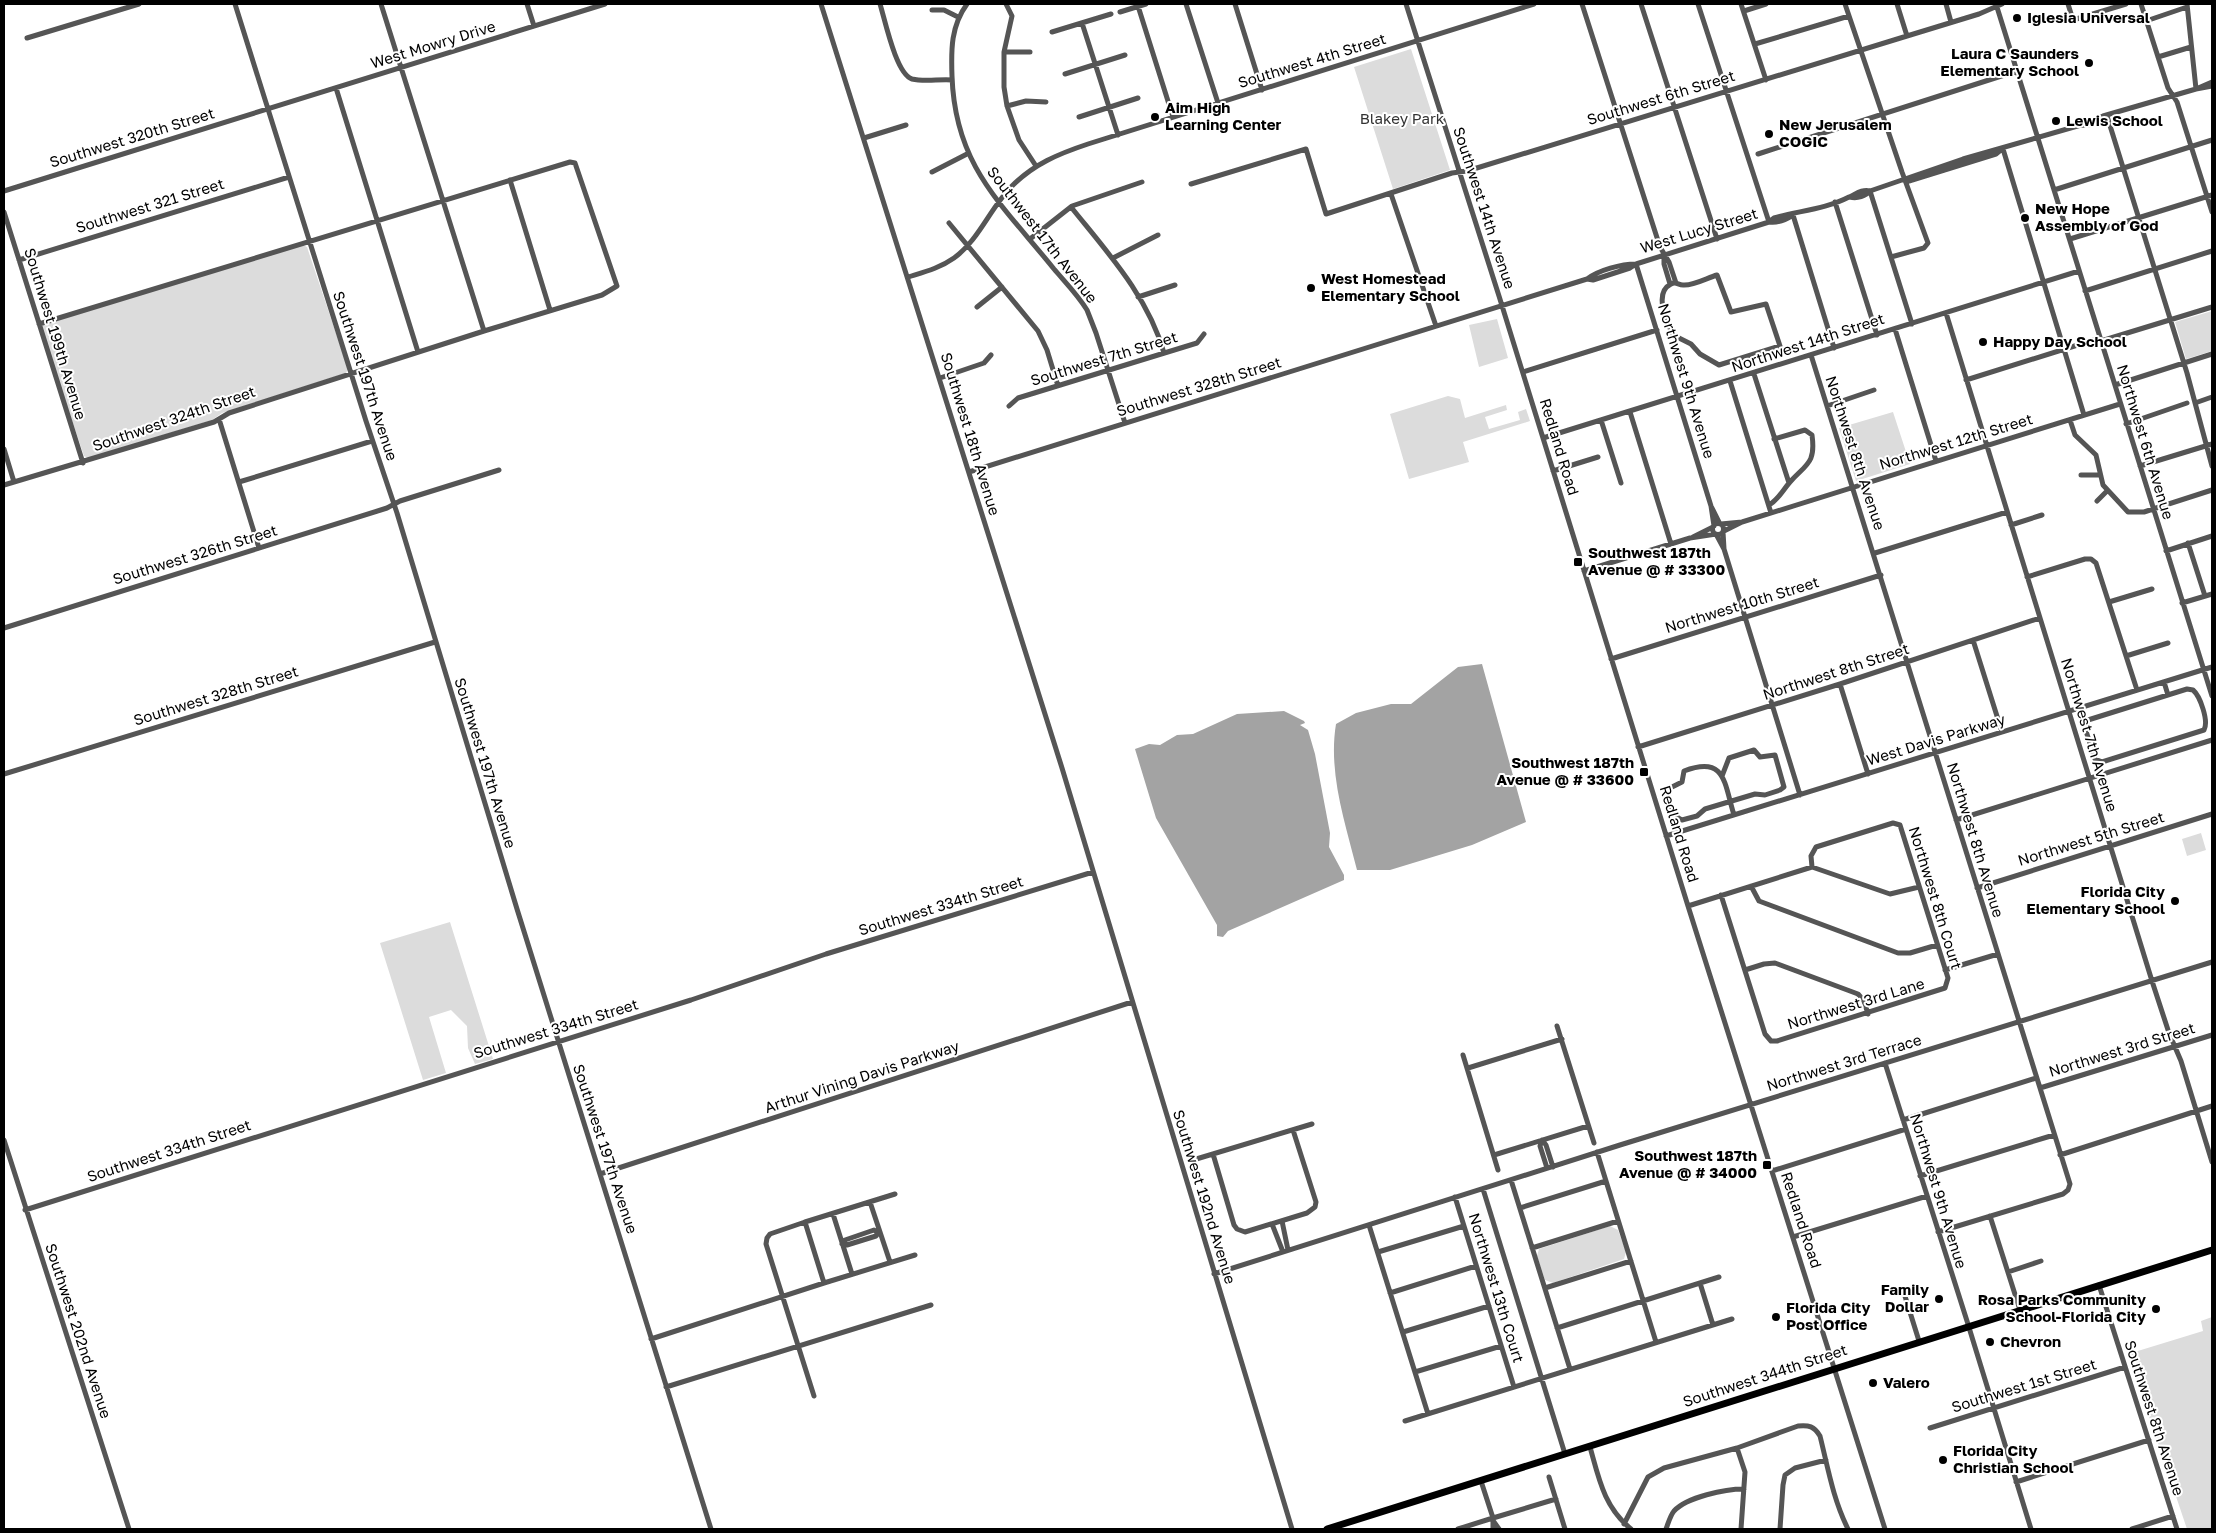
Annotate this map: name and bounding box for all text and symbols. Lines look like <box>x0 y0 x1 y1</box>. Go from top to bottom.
place label: Iglesia Universal <box>2027 8 2150 26</box>
marker: Iglesia Universal <box>2011 12 2023 24</box>
street label: West Mowry Drive <box>368 16 498 72</box>
street label: Southwest 4th Street <box>1236 29 1388 91</box>
place label: Laura C Saunders Elementary School <box>1940 44 2079 79</box>
marker: Laura C Saunders Elementary School <box>2083 57 2095 69</box>
street label: Southwest 6th Street <box>1585 66 1737 128</box>
place label: Aim High Learning Center <box>1165 98 1282 133</box>
street label: Southwest 320th Street <box>47 103 216 171</box>
park label: Blakey Park <box>1360 109 1445 127</box>
marker: Aim High Learning Center <box>1149 111 1161 123</box>
place label: Lewis School <box>2066 111 2163 129</box>
place label: New Jerusalem COGIC <box>1779 115 1892 150</box>
marker: Lewis School <box>2050 115 2062 127</box>
street label: Southwest 14th Avenue <box>1450 124 1520 291</box>
marker: New Jerusalem COGIC <box>1763 128 1775 140</box>
street label: Southwest 17th Avenue <box>984 163 1102 306</box>
street label: Southwest 321 Street <box>73 174 226 236</box>
place label: New Hope Assembly of God <box>2035 199 2158 234</box>
street label: West Lucy Street <box>1638 204 1760 256</box>
marker: New Hope Assembly of God <box>2019 212 2031 224</box>
street label: Southwest 199th Avenue <box>21 246 91 422</box>
place label: West Homestead Elementary School <box>1321 269 1460 304</box>
marker: West Homestead Elementary School <box>1305 282 1317 294</box>
street label: Southwest 197th Avenue <box>330 289 402 463</box>
street label: Northwest 9th Avenue <box>1655 301 1719 461</box>
street label: Northwest 14th Street <box>1729 309 1886 375</box>
street label: Southwest 7th Street <box>1028 327 1179 389</box>
place label: Happy Day School <box>1993 332 2127 350</box>
marker: Happy Day School <box>1977 336 1989 348</box>
street label: Southwest 18th Avenue <box>938 350 1004 518</box>
street label: Southwest 328th Street <box>1114 352 1283 420</box>
street label: Northwest 6th Avenue <box>2114 362 2178 522</box>
street label: Northwest 8th Avenue <box>1822 373 1889 532</box>
street label: Southwest 324th Street <box>90 382 258 454</box>
street label: Redland Road <box>1537 396 1583 497</box>
street label: Northwest 12th Street <box>1877 409 2035 473</box>
street label: Southwest 326th Street <box>110 520 279 588</box>
place label: Southwest 187th Avenue @ # 33300 <box>1588 543 1725 578</box>
marker: Southwest 187th Avenue @ # 33300 <box>1572 556 1584 568</box>
street label: Northwest 10th Street <box>1663 572 1821 636</box>
street label: Northwest 8th Street <box>1760 639 1911 703</box>
street label: Northwest 7th Avenue <box>2058 656 2122 814</box>
street label: Southwest 328th Street <box>131 661 300 729</box>
street label: Southwest 197th Avenue <box>451 675 521 850</box>
street label: West Davis Parkway <box>1864 709 2008 769</box>
place label: Southwest 187th Avenue @ # 33600 <box>1496 753 1634 788</box>
street label: Northwest 8th Avenue <box>1944 760 2008 920</box>
marker: Southwest 187th Avenue @ # 33600 <box>1638 766 1650 778</box>
street label: Redland Road <box>1657 783 1703 884</box>
street label: Northwest 5th Street <box>2015 807 2166 869</box>
street label: Northwest 8th Court <box>1906 824 1966 971</box>
street label: Southwest 334th Street <box>856 871 1025 939</box>
place label: Florida City Elementary School <box>2026 882 2165 917</box>
marker: Florida City Elementary School <box>2169 895 2181 907</box>
street label: Northwest 3rd Lane <box>1785 974 1927 1032</box>
street label: Southwest 334th Street <box>471 994 640 1062</box>
street label: Northwest 3rd Street <box>2046 1018 2197 1080</box>
street label: Northwest 3rd Terrace <box>1764 1030 1924 1094</box>
street label: Arthur Vining Davis Parkway <box>762 1036 962 1116</box>
street label: Southwest 197th Avenue <box>570 1062 642 1236</box>
street label: Southwest 192nd Avenue <box>1170 1107 1240 1286</box>
street label: Northwest 9th Avenue <box>1907 1111 1971 1271</box>
street label: Southwest 334th Street <box>84 1115 253 1185</box>
place label: Southwest 187th Avenue @ # 34000 <box>1619 1146 1757 1181</box>
marker: Southwest 187th Avenue @ # 34000 <box>1761 1159 1773 1171</box>
street label: Redland Road <box>1778 1169 1826 1270</box>
street label: Northwest 13th Court <box>1466 1211 1528 1365</box>
street label: Southwest 202nd Avenue <box>42 1241 116 1421</box>
place label: Family Dollar <box>1881 1280 1929 1315</box>
place label: Rosa Parks Community School-Florida City <box>1978 1290 2146 1325</box>
marker: Family Dollar <box>1933 1293 1945 1305</box>
place label: Florida City Post Office <box>1786 1298 1870 1333</box>
marker: Rosa Parks Community School-Florida City <box>2150 1303 2162 1315</box>
marker: Florida City Post Office <box>1770 1311 1782 1323</box>
place label: Chevron <box>2000 1332 2061 1350</box>
marker: Chevron <box>1984 1336 1996 1348</box>
street label: Southwest 8th Avenue <box>2121 1338 2189 1498</box>
street label: Southwest 344th Street <box>1680 1340 1849 1410</box>
street label: Southwest 1st Street <box>1949 1354 2098 1416</box>
place label: Valero <box>1883 1373 1930 1391</box>
marker: Valero <box>1867 1377 1879 1389</box>
place label: Florida City Christian School <box>1953 1441 2073 1476</box>
marker: Florida City Christian School <box>1937 1454 1949 1466</box>

